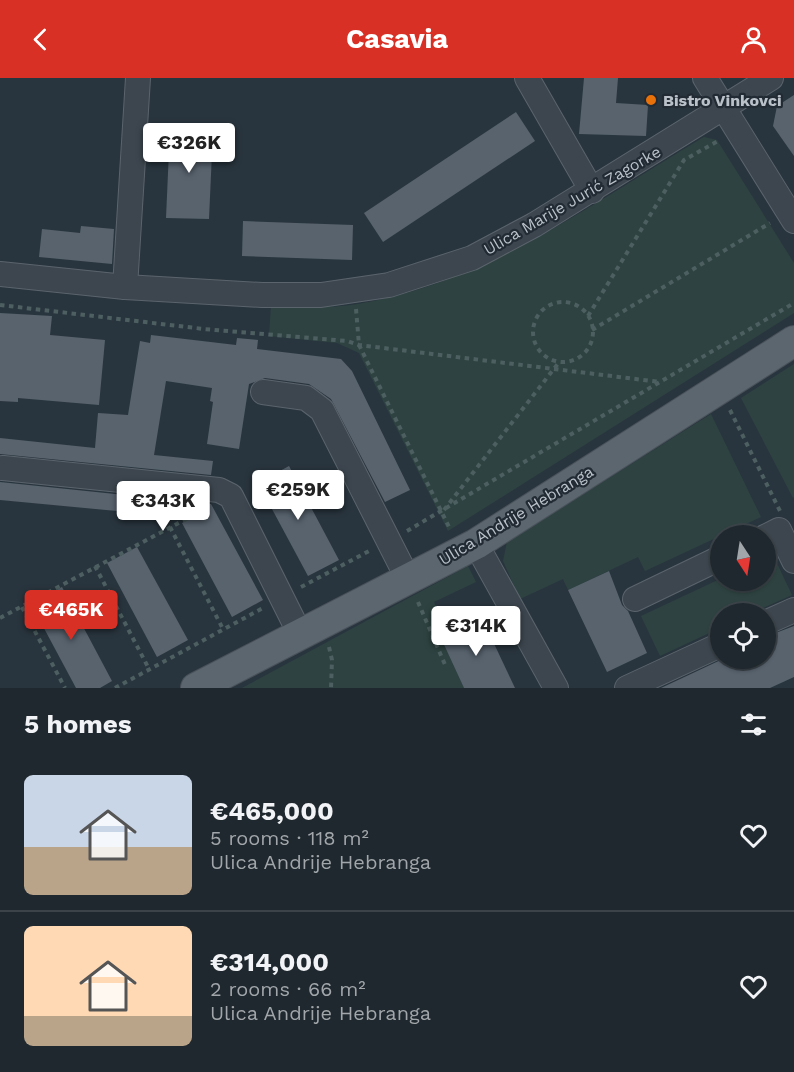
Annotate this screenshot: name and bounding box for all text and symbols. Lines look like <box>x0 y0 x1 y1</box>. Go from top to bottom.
icon: back <box>24 23 57 56</box>
text: Casavia <box>346 23 448 55</box>
icon: person <box>737 23 770 56</box>
place label: Bistro Vinkovci <box>663 91 782 110</box>
marker: Bistro Vinkovci <box>644 93 658 107</box>
pin: €326K <box>147 123 231 174</box>
text: €326K <box>157 130 221 154</box>
street label: Ulica Marije Jurić Zagorke <box>480 142 664 259</box>
street label: Ulica Andrije Hebranga <box>436 462 597 569</box>
pin: €259K <box>256 470 340 521</box>
text: €259K <box>266 477 330 501</box>
pin: €343K <box>121 481 205 532</box>
text: €343K <box>131 488 195 512</box>
north arrow <box>710 525 776 591</box>
map controls <box>710 525 776 669</box>
pin: €465K <box>29 590 113 641</box>
text: €465K <box>39 597 103 621</box>
button: locate <box>710 603 776 669</box>
pin: €314K <box>434 606 518 657</box>
text: €314K <box>445 613 507 637</box>
icon: filters <box>737 708 770 741</box>
text: 5 homes <box>24 709 132 739</box>
text: €465,000 <box>210 796 334 826</box>
icon: home <box>72 799 144 871</box>
icon: heart <box>737 819 770 852</box>
text: 5 rooms · 118 m² <box>210 826 369 850</box>
text: Ulica Andrije Hebranga <box>210 850 431 874</box>
text: €314,000 <box>210 947 329 977</box>
icon: home <box>72 950 144 1022</box>
icon: heart <box>737 970 770 1003</box>
text: 2 rooms · 66 m² <box>210 977 366 1001</box>
text: Ulica Andrije Hebranga <box>210 1001 431 1025</box>

